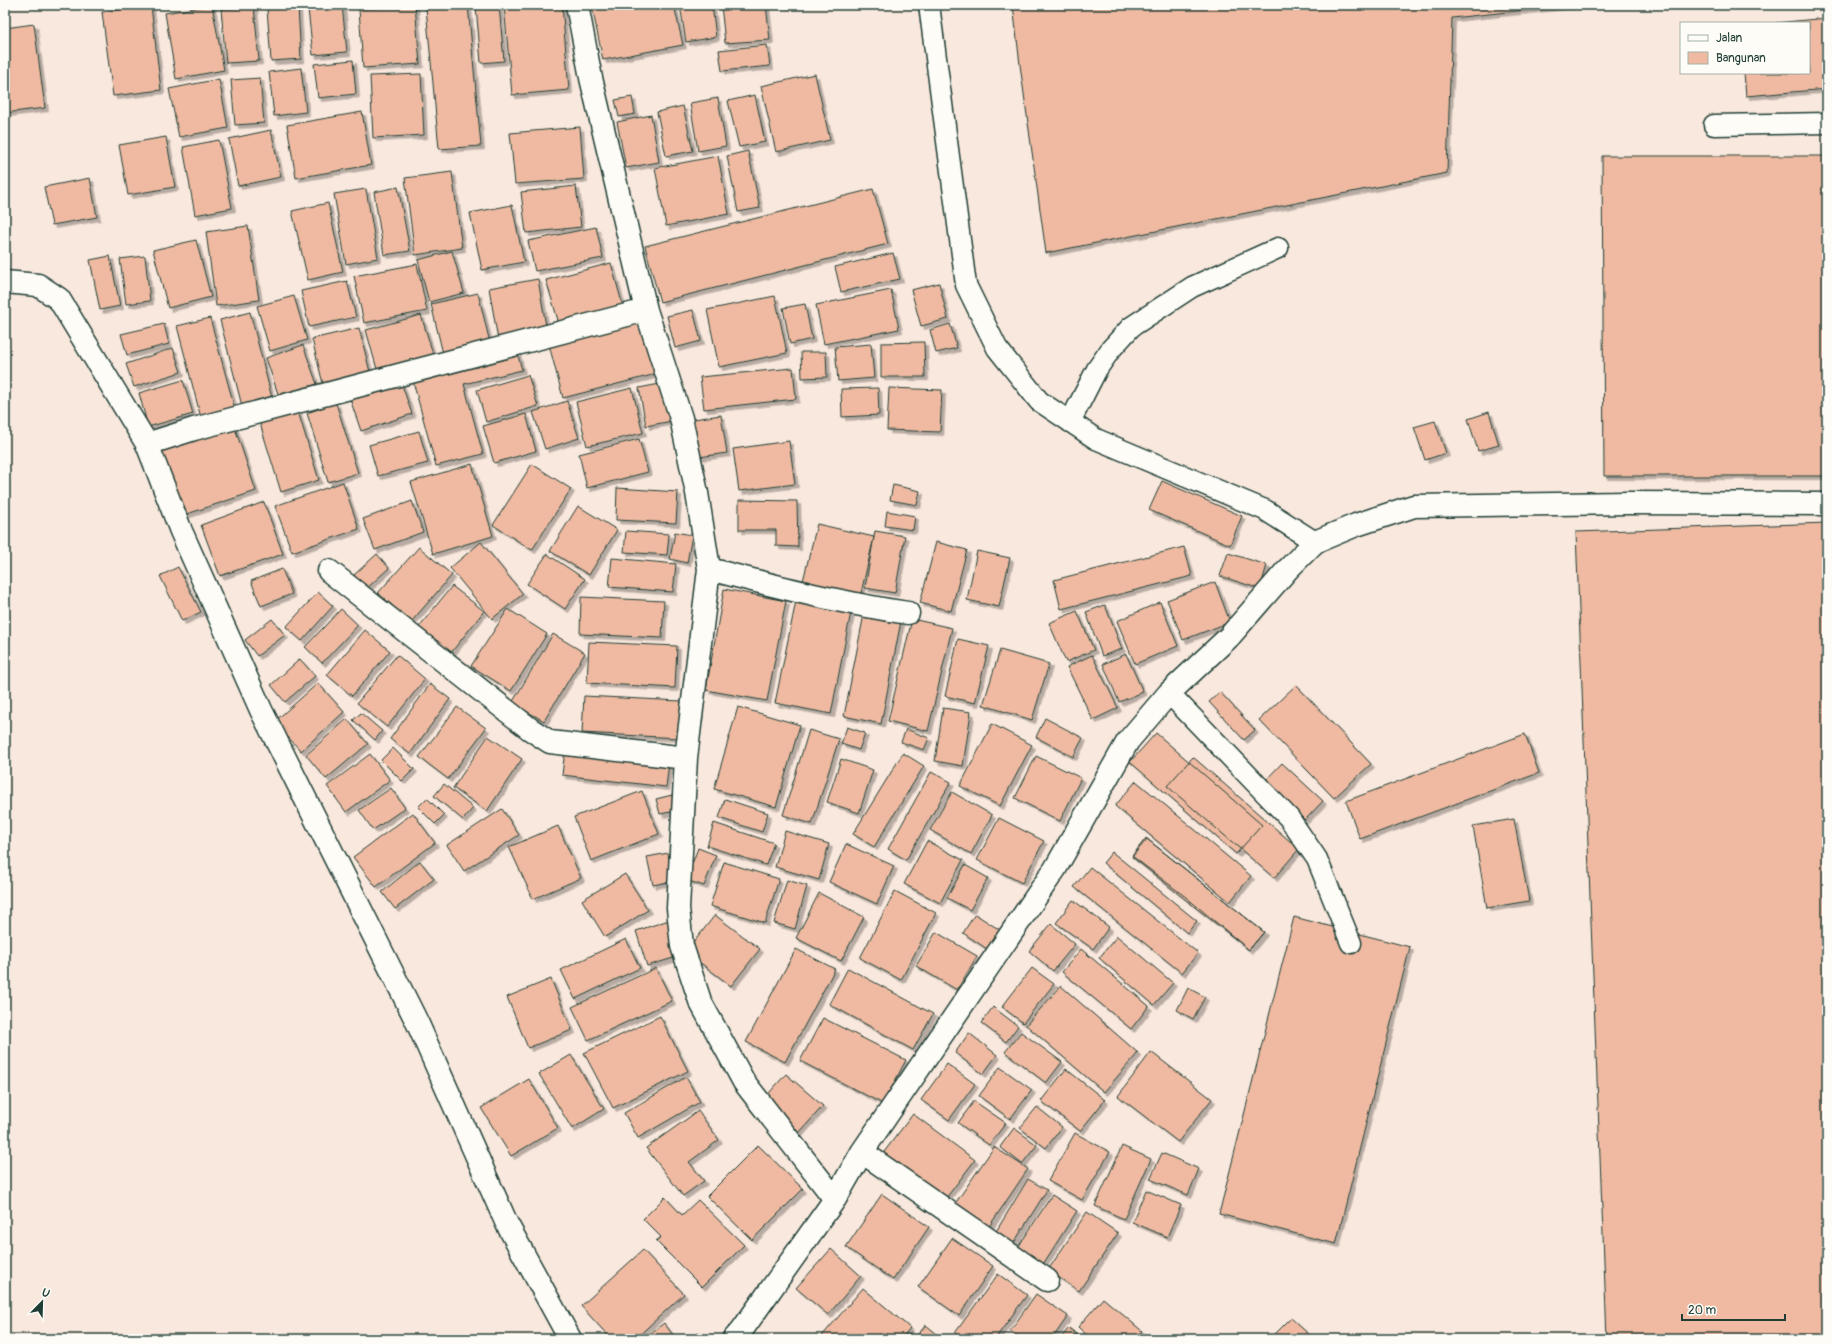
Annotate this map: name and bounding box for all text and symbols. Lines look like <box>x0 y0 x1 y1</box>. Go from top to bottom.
legend <box>1680 22 1810 74</box>
text: Jalan <box>1716 31 1742 46</box>
text: Bangunan <box>1716 51 1766 66</box>
north arrow <box>22 1282 62 1322</box>
text: U <box>40 1286 52 1301</box>
scale bar <box>1682 1296 1785 1322</box>
text: 20 m <box>1688 1303 1717 1318</box>

